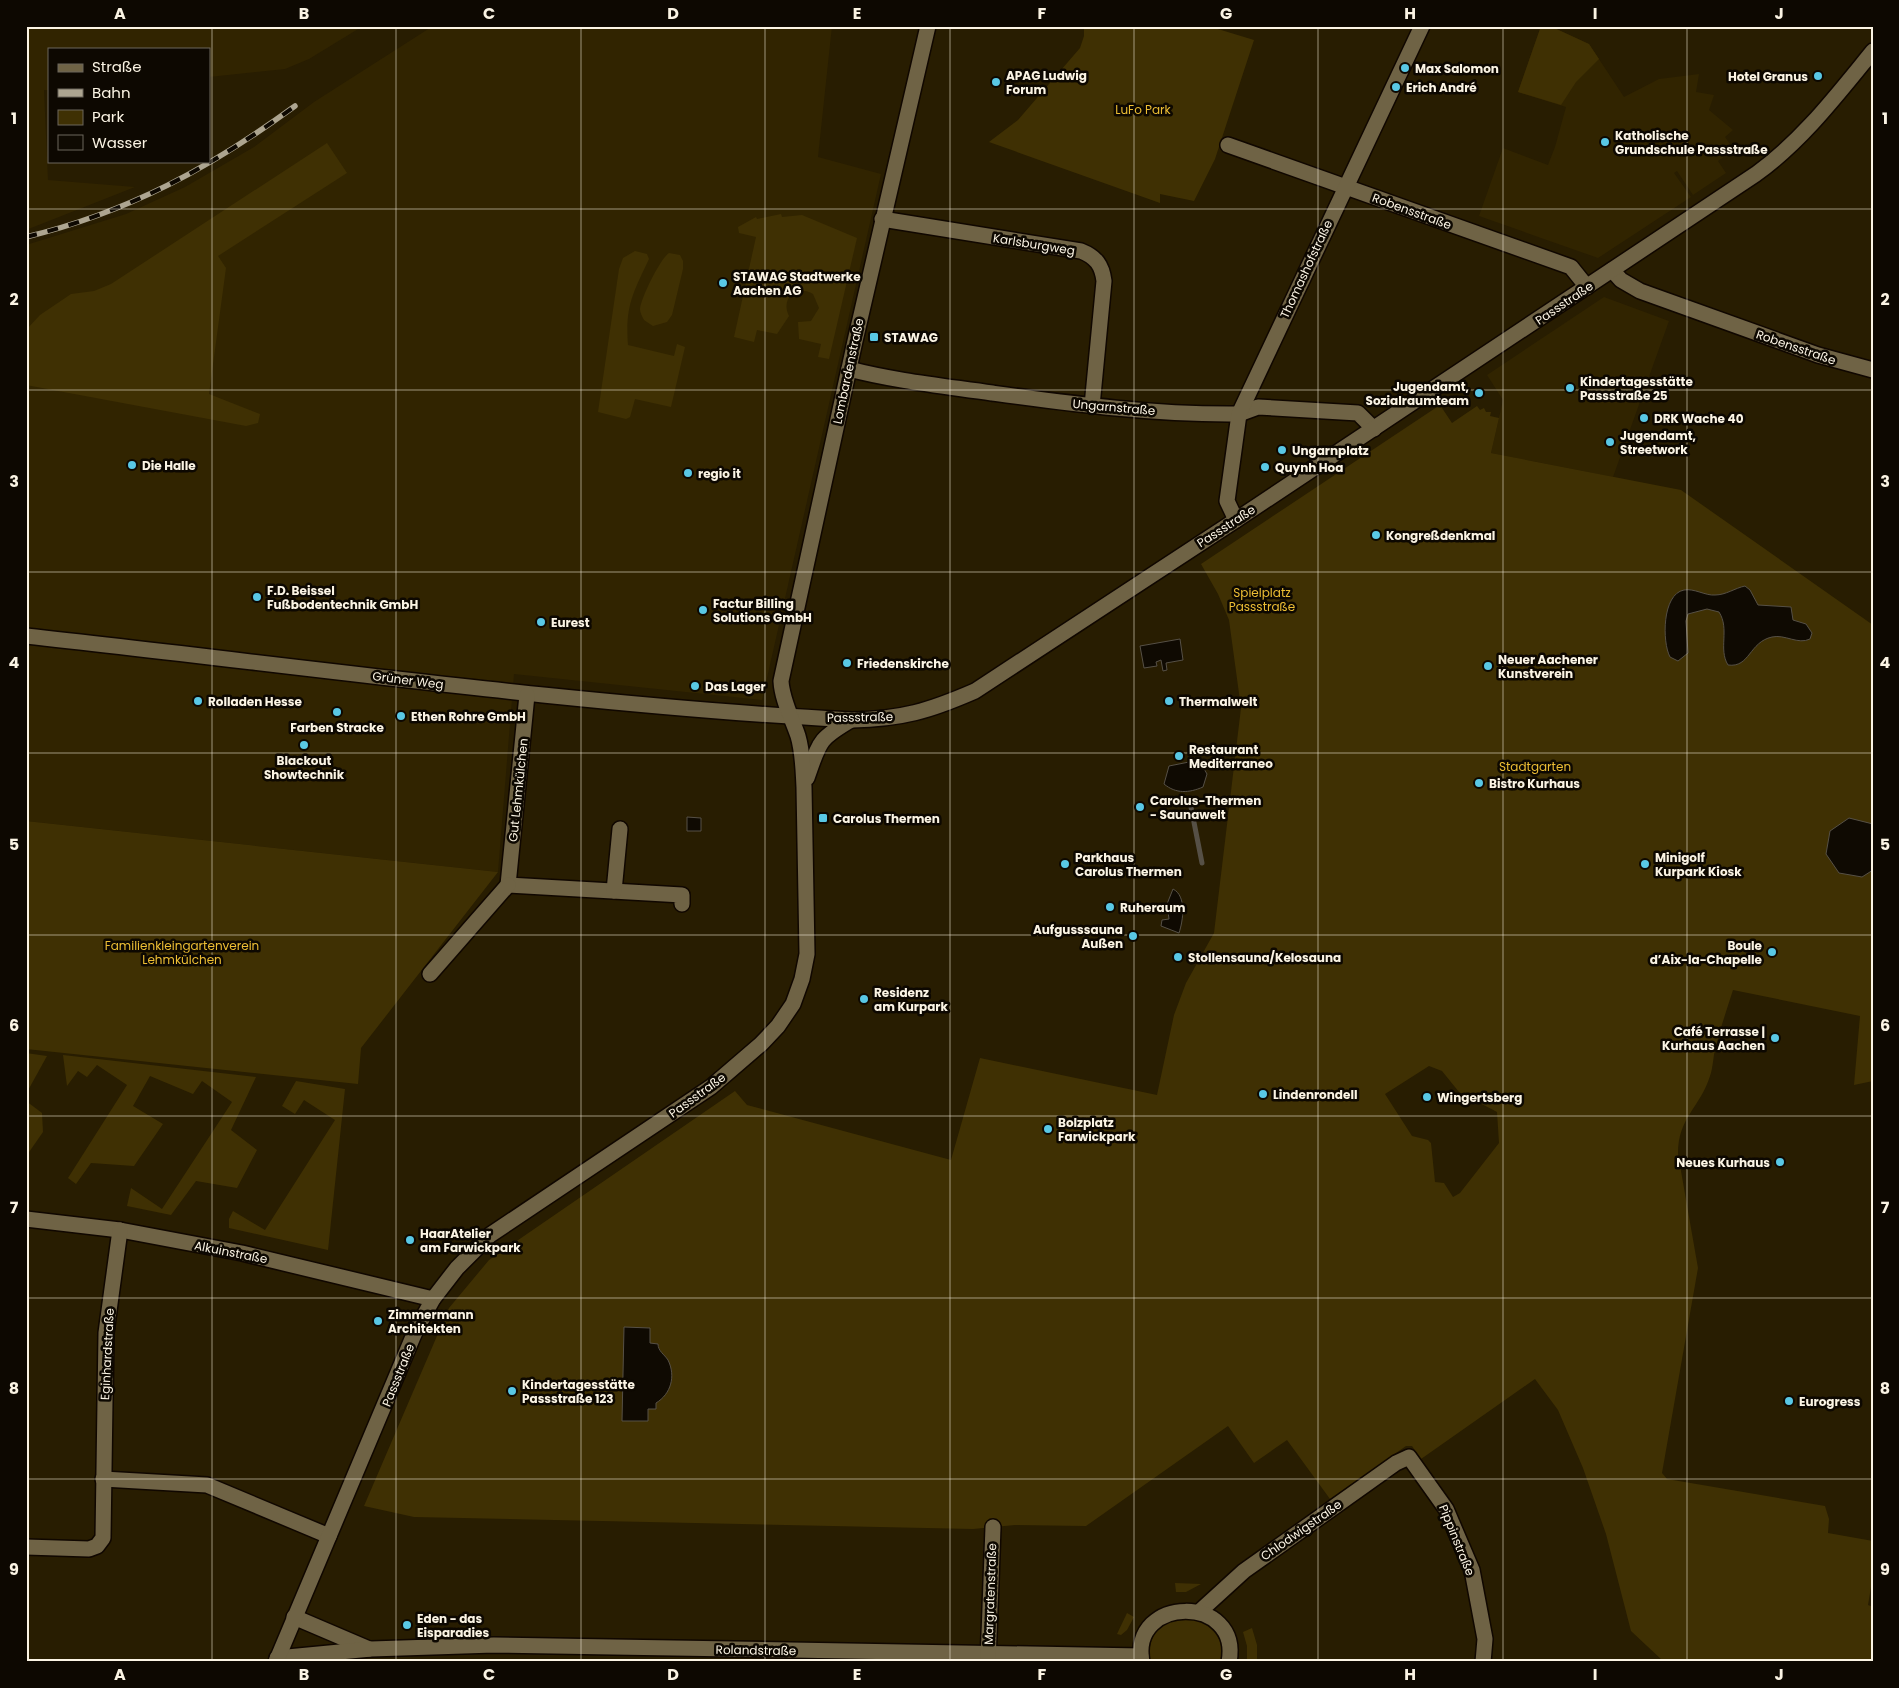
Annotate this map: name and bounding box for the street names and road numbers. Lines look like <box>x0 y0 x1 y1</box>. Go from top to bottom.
street label: Robensstraße <box>1370 189 1454 233</box>
street label: Thomashofstraße <box>1276 217 1336 321</box>
street label: Karlsburgweg <box>992 229 1076 259</box>
street label: Passstraße <box>1532 277 1596 329</box>
street label: Lombardenstraße <box>828 316 868 426</box>
street label: Robensstraße <box>1754 325 1838 369</box>
street label: Ungarnstraße <box>1072 395 1156 419</box>
street label: Passstraße <box>1194 501 1258 551</box>
street label: Grüner Weg <box>371 667 445 693</box>
street label: Passstraße <box>827 708 893 726</box>
street label: Gut Lehmkülchen <box>504 737 532 843</box>
street label: Passstraße <box>665 1069 729 1121</box>
street label: Alkuinstraße <box>193 1237 269 1267</box>
street label: Eginhardstraße <box>96 1308 118 1400</box>
street label: Passstraße <box>378 1341 418 1409</box>
street label: Chlodwigstraße <box>1257 1496 1345 1564</box>
street label: Pippinstraße <box>1435 1502 1479 1578</box>
street label: Margratenstraße <box>980 1543 1000 1645</box>
street label: Rolandstraße <box>716 1641 796 1659</box>

